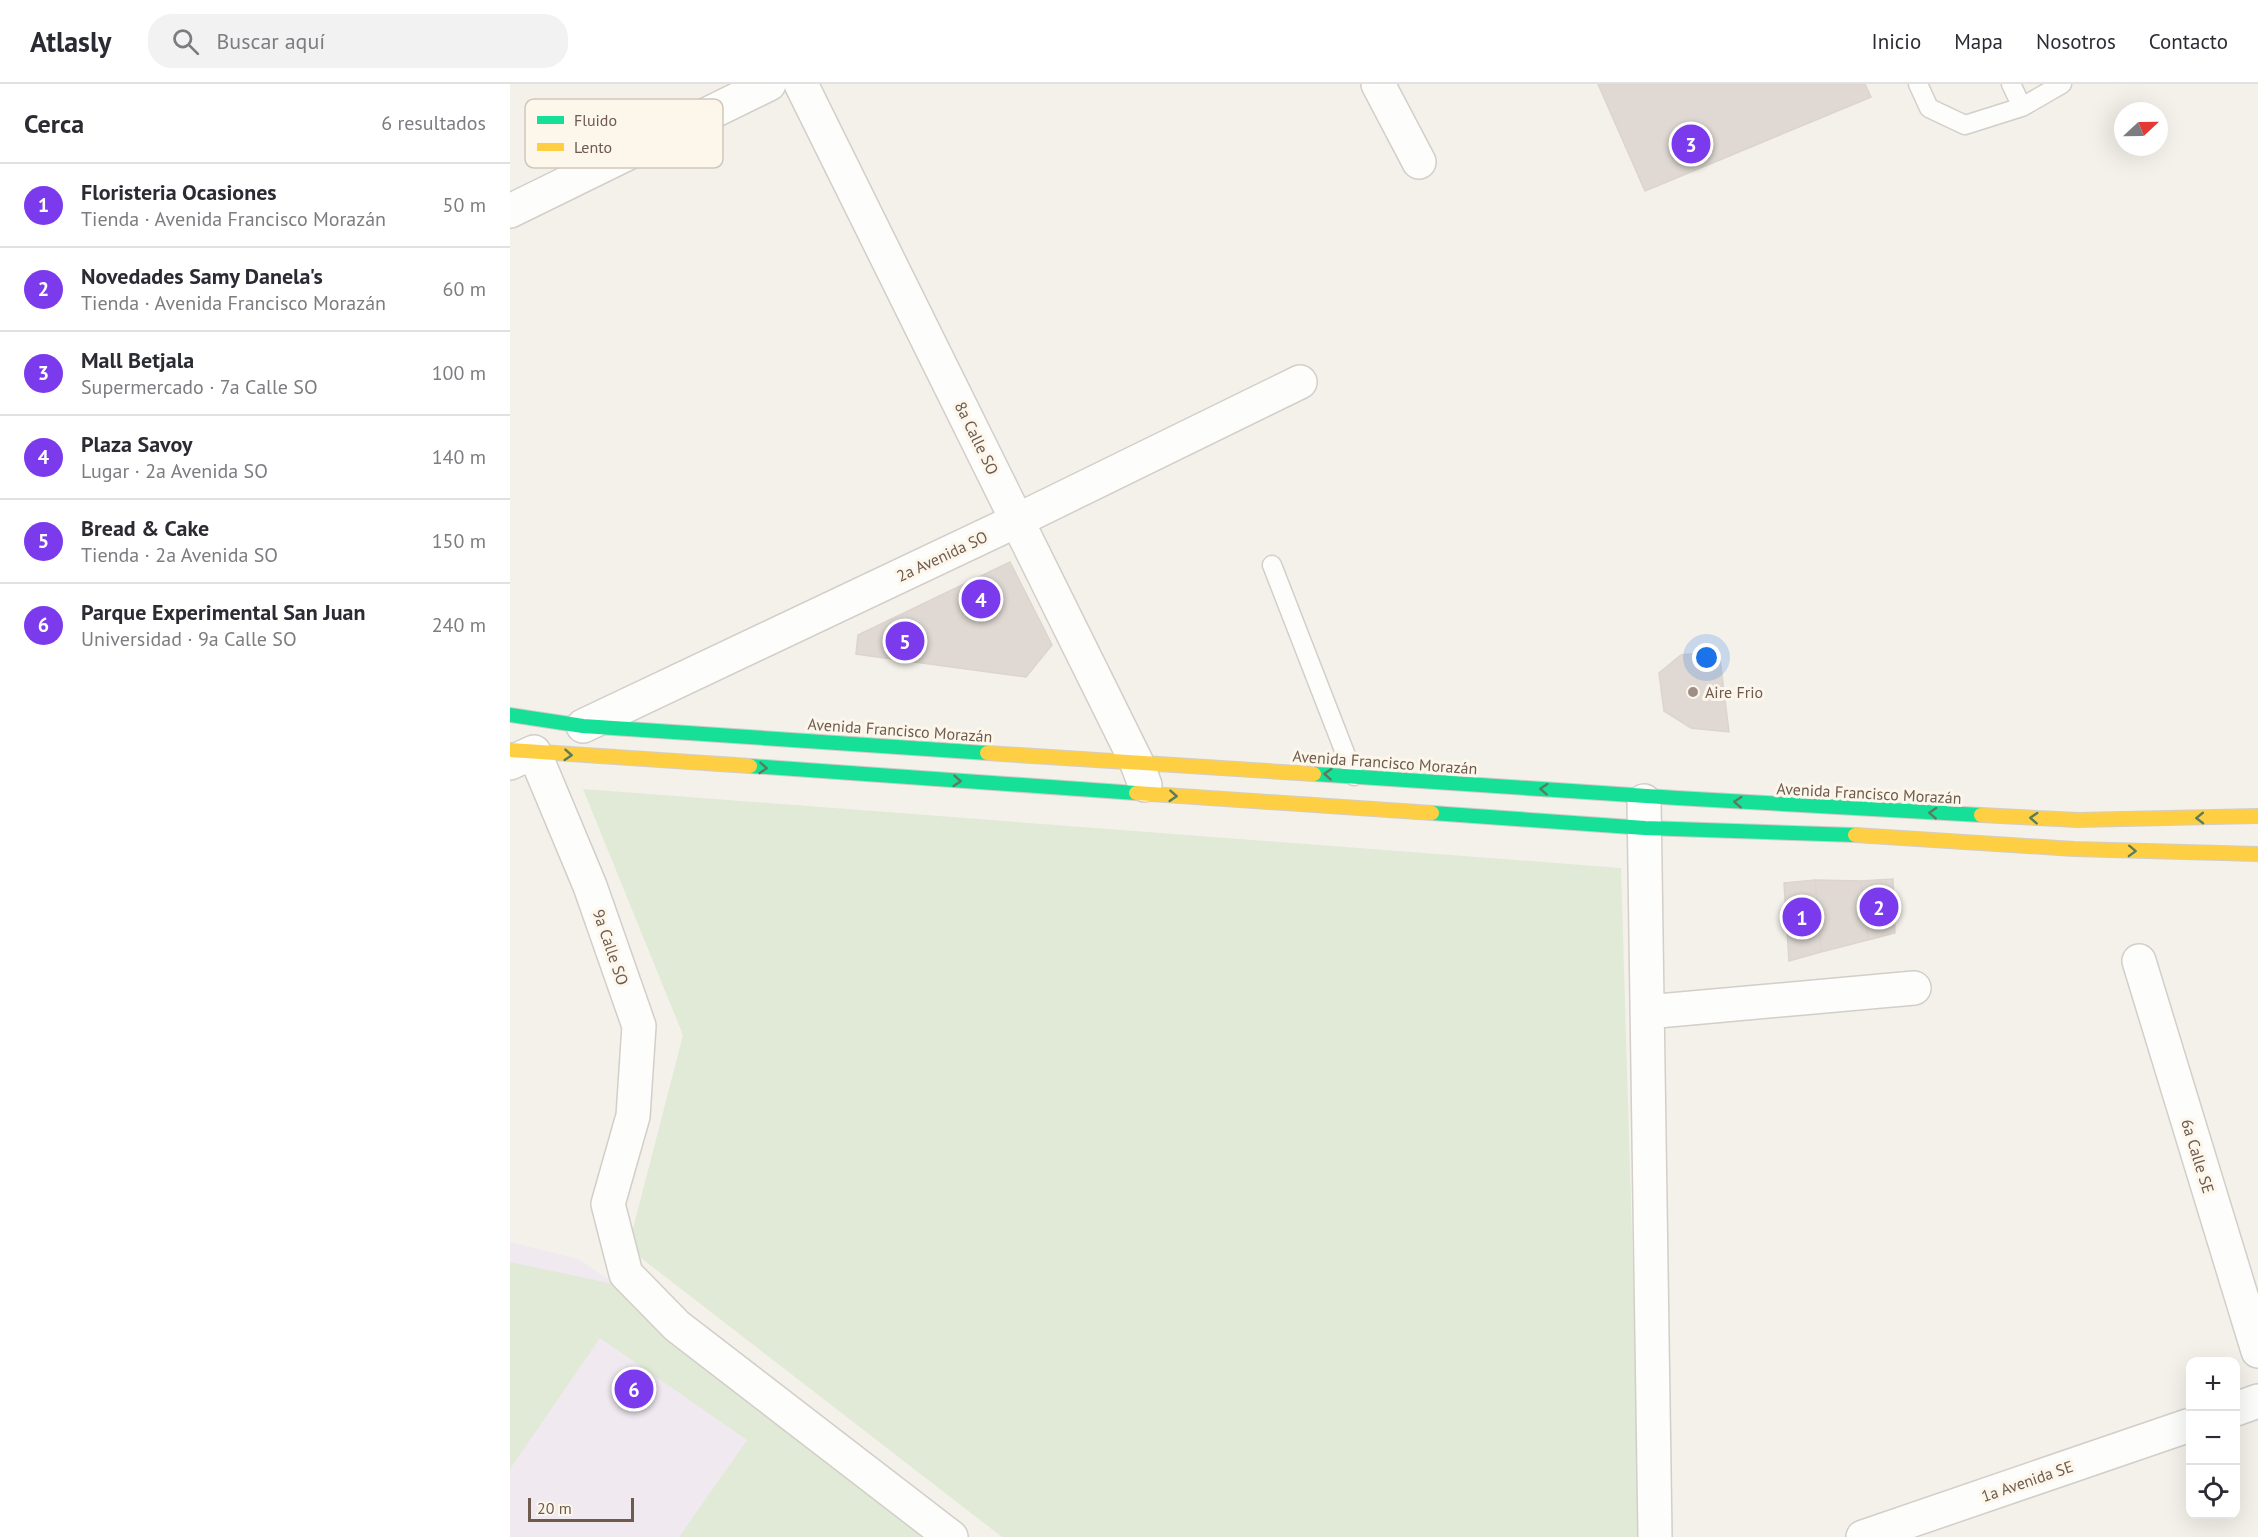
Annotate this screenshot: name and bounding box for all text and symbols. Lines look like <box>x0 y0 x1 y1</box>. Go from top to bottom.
search box <box>148 14 568 68</box>
text: Atlasly <box>30 23 112 60</box>
icon: search <box>169 25 202 58</box>
text: Buscar aquí <box>217 27 325 55</box>
text: Inicio <box>1872 28 1921 55</box>
text: Mapa <box>1954 28 2003 55</box>
text: Nosotros <box>2036 28 2116 55</box>
text: Contacto <box>2149 28 2228 55</box>
legend <box>525 99 723 168</box>
north arrow <box>2114 102 2168 156</box>
text: Cerca <box>24 107 84 140</box>
text: 6 resultados <box>381 110 486 136</box>
text: Fluido <box>574 110 617 130</box>
pin: 3 <box>1672 122 1710 166</box>
text: Lento <box>574 137 612 157</box>
text: Floristeria Ocasiones <box>81 178 277 206</box>
text: 1 <box>38 192 49 218</box>
text: 50 m <box>443 192 486 218</box>
text: Tienda · Avenida Francisco Morazán <box>81 206 386 232</box>
text: Novedades Samy Danela's <box>81 262 323 290</box>
text: 2 <box>38 276 49 302</box>
text: 60 m <box>443 276 486 302</box>
text: Tienda · Avenida Francisco Morazán <box>81 290 386 316</box>
text: Mall Betjala <box>81 346 194 374</box>
text: 3 <box>38 360 49 386</box>
text: 100 m <box>432 360 486 386</box>
text: Supermercado · 7a Calle SO <box>81 374 318 400</box>
street label: 8a Calle SO <box>951 398 1003 478</box>
text: Plaza Savoy <box>81 430 193 458</box>
text: 4 <box>38 444 49 470</box>
text: 140 m <box>432 444 486 470</box>
text: Lugar · 2a Avenida SO <box>81 458 268 484</box>
text: Bread & Cake <box>81 514 209 542</box>
street label: 2a Avenida SO <box>893 526 991 586</box>
text: 5 <box>38 528 49 554</box>
text: 150 m <box>432 528 486 554</box>
text: Tienda · 2a Avenida SO <box>81 542 278 568</box>
pin: 4 <box>962 576 1000 622</box>
text: Parque Experimental San Juan <box>81 598 365 626</box>
text: 6 <box>38 612 49 638</box>
text: 240 m <box>432 612 486 638</box>
pin: 5 <box>886 618 924 664</box>
text: Universidad · 9a Calle SO <box>81 626 297 652</box>
your location <box>1692 643 1721 672</box>
place label: Aire Frio <box>1705 682 1763 702</box>
marker: Aire Frio <box>1686 685 1700 699</box>
street label: Avenida Francisco Morazán <box>807 714 993 746</box>
street label: Avenida Francisco Morazán <box>1292 746 1478 778</box>
one-way arrow <box>564 748 573 761</box>
one-way arrow <box>758 761 767 774</box>
one-way arrow <box>1324 768 1333 781</box>
one-way arrow <box>953 775 962 788</box>
street label: Avenida Francisco Morazán <box>1776 778 1962 808</box>
one-way arrow <box>1539 783 1548 796</box>
one-way arrow <box>1168 789 1177 802</box>
one-way arrow <box>1734 795 1743 808</box>
one-way arrow <box>1928 806 1937 819</box>
one-way arrow <box>2195 811 2204 824</box>
one-way arrow <box>2030 812 2039 825</box>
one-way arrow <box>2128 845 2137 858</box>
pin: 2 <box>1860 884 1898 930</box>
pin: 1 <box>1782 894 1822 940</box>
street label: 9a Calle SO <box>589 906 633 988</box>
street label: 6a Calle SE <box>2177 1116 2219 1196</box>
map controls <box>2186 1357 2240 1519</box>
button: + <box>2186 1357 2240 1411</box>
pin: 6 <box>614 1366 654 1412</box>
button: − <box>2186 1411 2240 1465</box>
street label: 1a Avenida SE <box>1978 1456 2076 1506</box>
button: locate <box>2186 1465 2240 1519</box>
scale bar <box>528 1495 634 1522</box>
text: 20 m <box>537 1498 572 1518</box>

